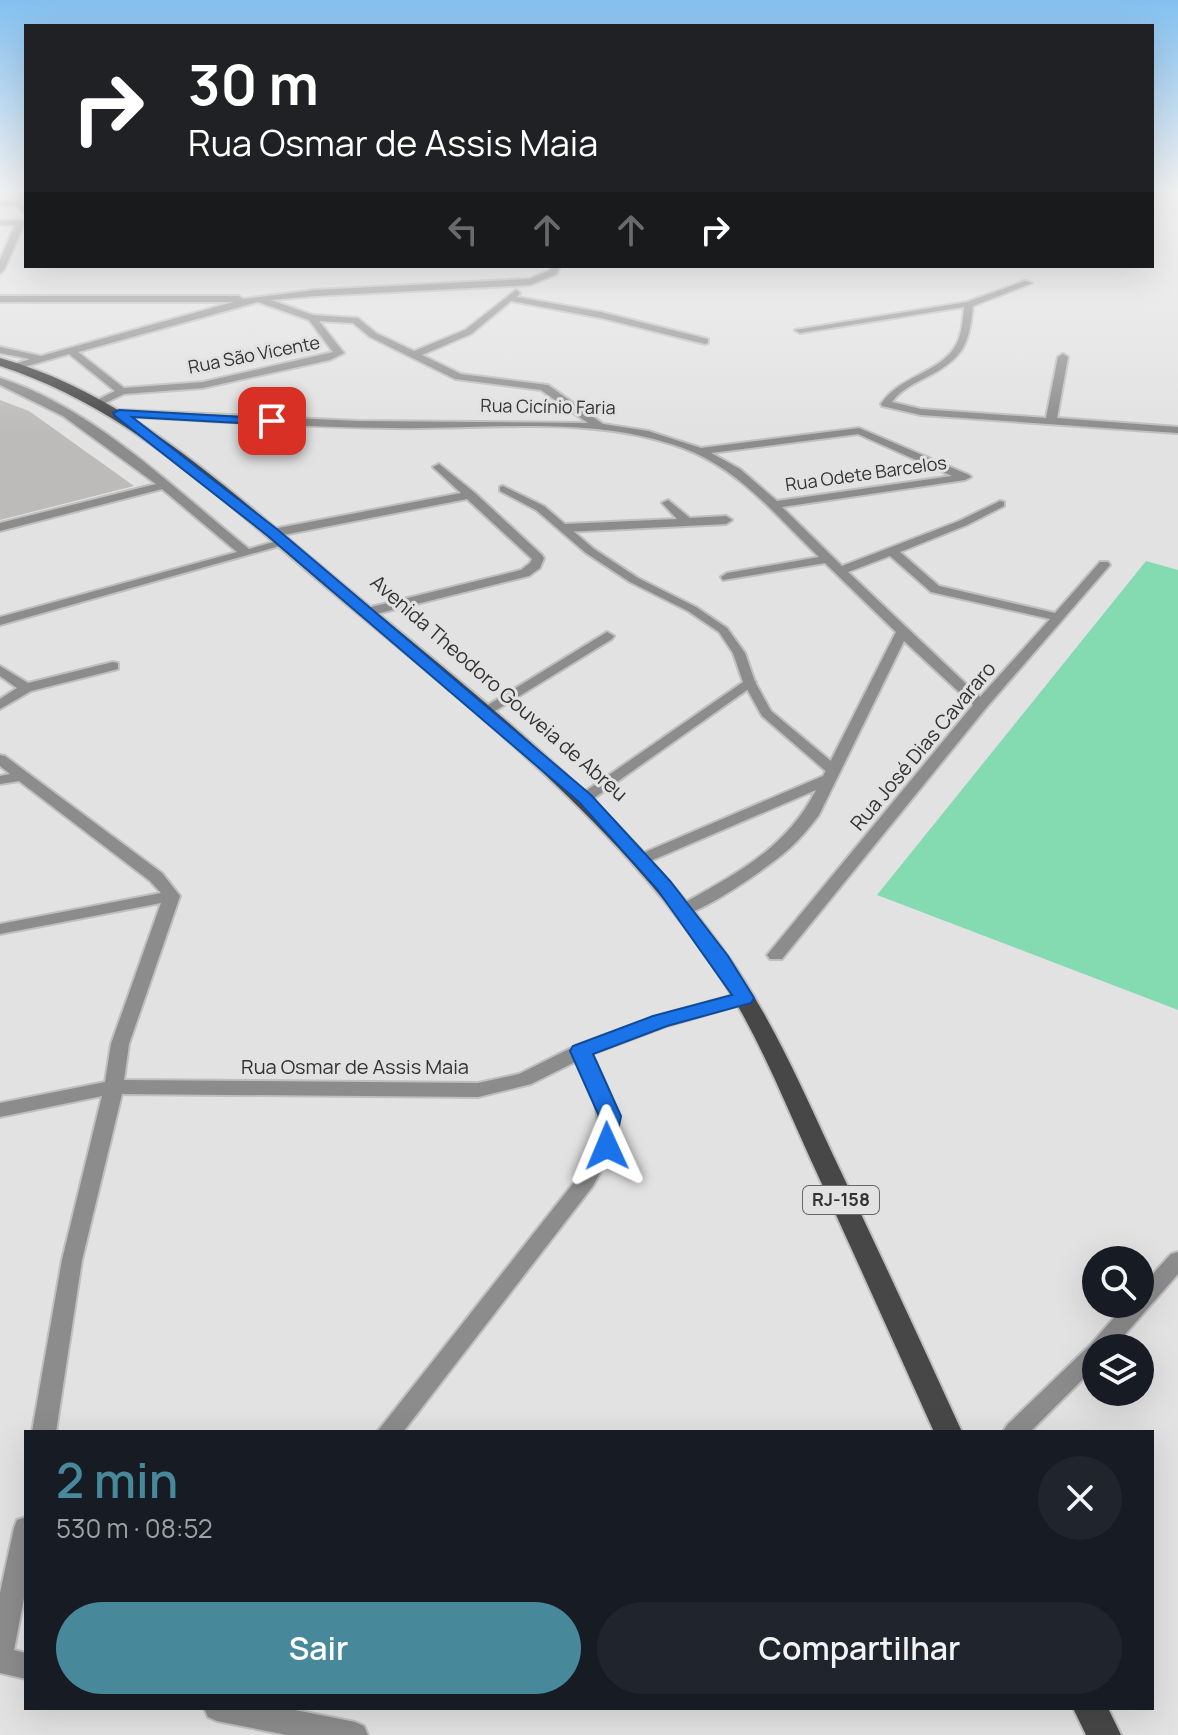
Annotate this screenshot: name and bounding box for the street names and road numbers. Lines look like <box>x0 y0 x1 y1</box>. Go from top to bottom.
street label: Rua São Vicente <box>186 329 322 379</box>
street label: Rua Cicínio Faria <box>480 393 616 419</box>
street label: Rua Odete Barcelos <box>784 450 948 496</box>
street label: Avenida Theodoro Gouveia de Abreu <box>365 569 633 807</box>
street label: Rua José Dias Cavararo <box>844 655 1002 836</box>
street label: Rua Osmar de Assis Maia <box>241 1053 469 1080</box>
road number: RJ-158 <box>803 1186 879 1214</box>

